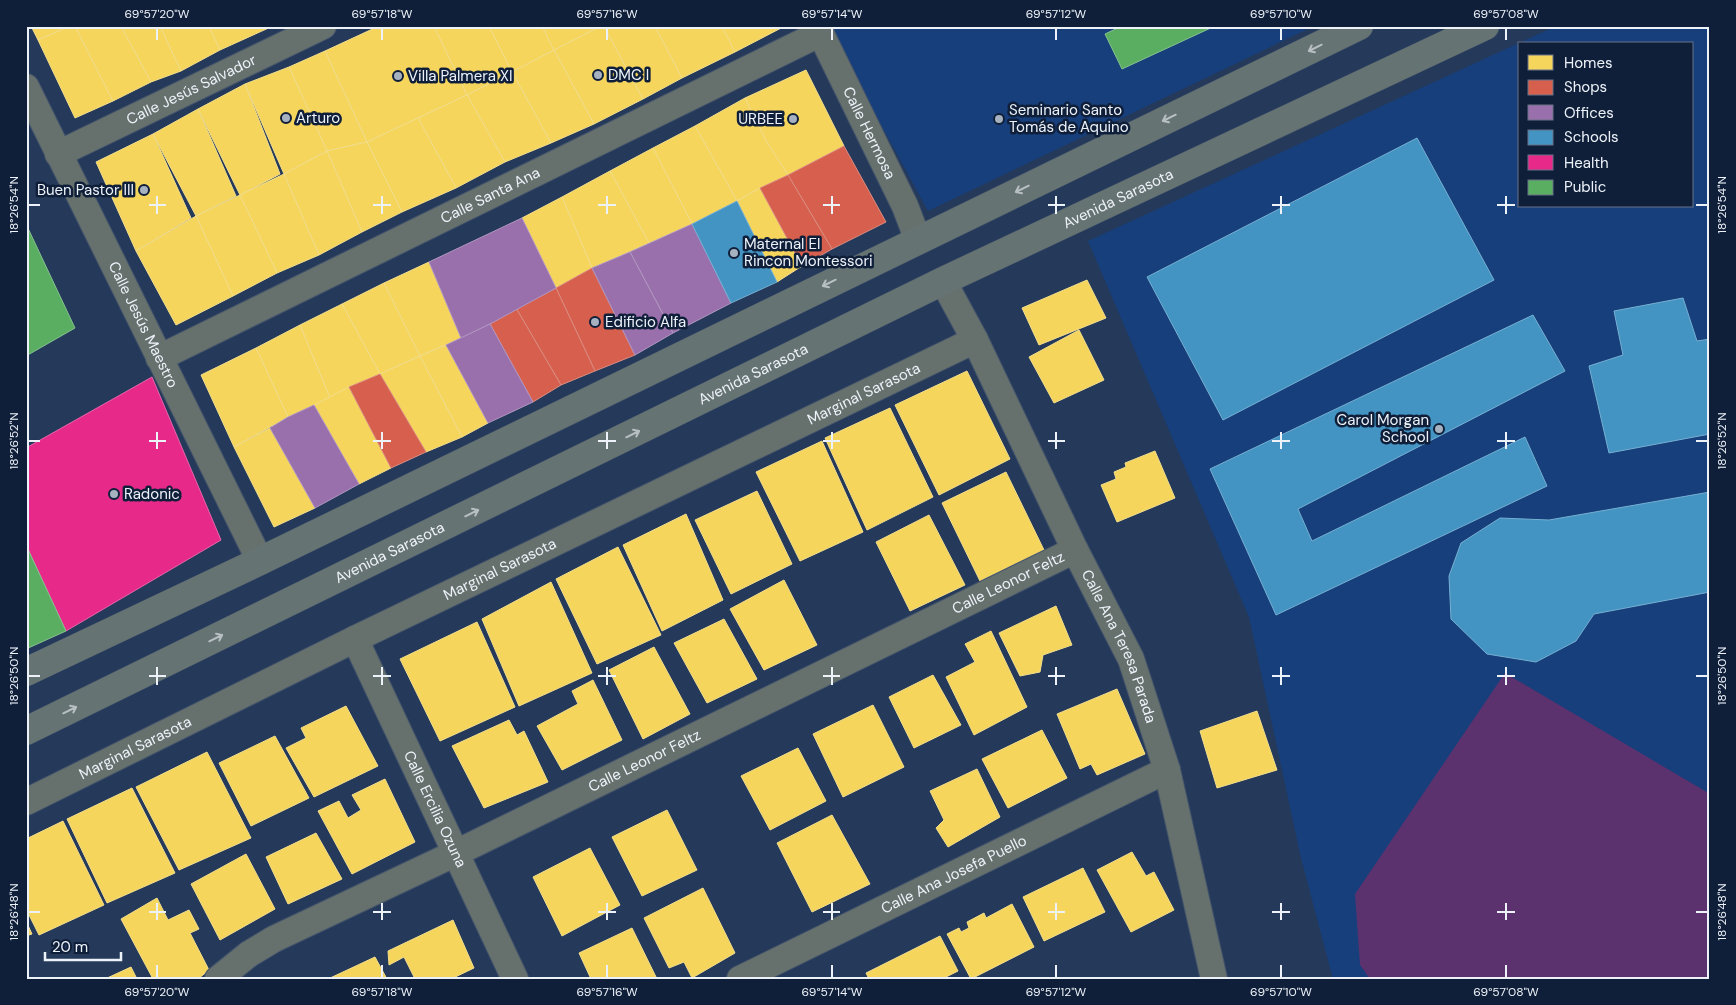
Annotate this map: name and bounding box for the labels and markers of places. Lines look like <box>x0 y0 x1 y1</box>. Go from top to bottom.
place label: DMC I <box>608 65 649 85</box>
place label: Villa Palmera XI <box>408 66 512 86</box>
marker: DMC I <box>592 69 604 81</box>
marker: Villa Palmera XI <box>392 70 404 82</box>
place label: Seminario Santo Tomás de Aquino <box>1009 100 1129 137</box>
place label: Arturo <box>296 108 340 128</box>
place label: URBEE <box>738 109 783 129</box>
marker: Arturo <box>280 112 292 124</box>
marker: URBEE <box>787 113 799 125</box>
marker: Seminario Santo Tomás de Aquino <box>993 113 1005 125</box>
place label: Buen Pastor III <box>37 180 134 200</box>
marker: Buen Pastor III <box>138 184 150 196</box>
place label: Maternal El Rincon Montessori <box>744 234 873 271</box>
marker: Maternal El Rincon Montessori <box>728 247 740 259</box>
place label: Edificio Alfa <box>605 312 686 332</box>
marker: Edificio Alfa <box>589 316 601 328</box>
place label: Carol Morgan School <box>1337 410 1429 447</box>
marker: Carol Morgan School <box>1433 423 1445 435</box>
place label: Radonic <box>124 484 180 504</box>
marker: Radonic <box>108 488 120 500</box>

